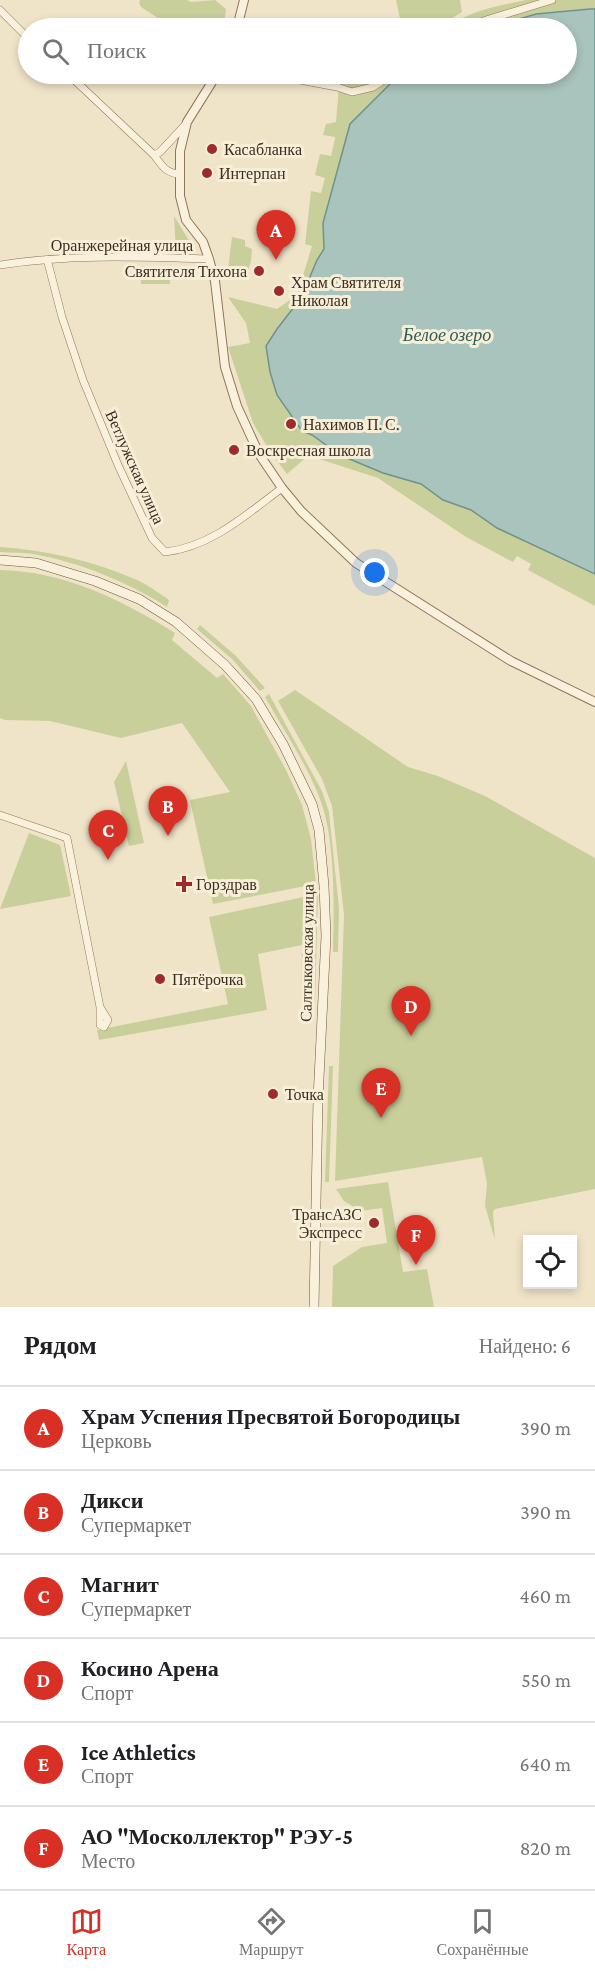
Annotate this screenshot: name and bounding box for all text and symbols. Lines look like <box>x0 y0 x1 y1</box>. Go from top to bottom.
search box <box>18 18 577 84</box>
icon: search <box>39 35 72 68</box>
text: Поиск <box>87 38 146 63</box>
place label: Касабланка <box>224 141 302 158</box>
marker: Касабланка <box>205 142 219 156</box>
place label: Интерпан <box>219 165 286 183</box>
marker: Интерпан <box>200 166 214 180</box>
pin: A <box>256 210 296 260</box>
street label: Оранжерейная улица <box>51 237 193 255</box>
place label: Святителя Тихона <box>125 263 247 280</box>
marker: Святителя Тихона <box>252 264 266 278</box>
place label: Храм Святителя Николая <box>291 274 402 309</box>
marker: Храм Святителя Николая <box>272 284 286 298</box>
water label: Белое озеро <box>402 325 491 345</box>
street label: Ветлужская улица <box>101 408 168 527</box>
place label: Нахимов П. С. <box>303 416 399 433</box>
marker: Нахимов П. С. <box>284 417 298 431</box>
place label: Воскресная школа <box>246 442 371 460</box>
marker: Воскресная школа <box>227 443 241 457</box>
your location <box>360 558 389 587</box>
pin: B <box>148 786 188 836</box>
pin: C <box>88 810 128 860</box>
place label: Горздрав <box>196 876 257 894</box>
marker: Горздрав <box>177 877 191 891</box>
street label: Салтыковская улица <box>297 884 318 1022</box>
place label: Пятёрочка <box>172 971 243 989</box>
marker: Пятёрочка <box>153 972 167 986</box>
pin: D <box>392 986 430 1036</box>
pin: E <box>362 1068 400 1118</box>
place label: Точка <box>285 1086 324 1103</box>
marker: Точка <box>266 1087 280 1101</box>
place label: ТрансАЗС Экспресс <box>292 1206 362 1242</box>
marker: ТрансАЗС Экспресс <box>367 1216 381 1230</box>
pin: F <box>396 1216 436 1265</box>
map controls <box>523 1235 577 1289</box>
button: locate <box>523 1235 577 1289</box>
text: Рядом <box>24 1331 97 1360</box>
text: Найдено: 6 <box>479 1335 571 1357</box>
text: Храм Успения Пресвятой Богородицы <box>81 1404 460 1429</box>
text: A <box>38 1417 49 1439</box>
text: 390 m <box>520 1417 571 1439</box>
text: Церковь <box>81 1430 152 1452</box>
text: Дикси <box>81 1488 143 1513</box>
text: B <box>38 1501 49 1523</box>
text: 390 m <box>520 1501 571 1523</box>
text: Супермаркет <box>81 1514 191 1536</box>
text: Магнит <box>81 1572 159 1597</box>
text: C <box>37 1585 50 1607</box>
text: 460 m <box>519 1585 571 1607</box>
text: Супермаркет <box>81 1598 191 1620</box>
text: Косино Арена <box>81 1656 219 1681</box>
text: D <box>37 1669 50 1691</box>
text: 550 m <box>521 1669 571 1691</box>
text: Спорт <box>81 1682 134 1704</box>
text: Ice Athletics <box>81 1740 196 1765</box>
text: E <box>38 1753 49 1775</box>
text: 640 m <box>519 1753 571 1775</box>
text: Спорт <box>81 1765 134 1787</box>
text: АО "Москоллектор" РЭУ-5 <box>81 1824 353 1849</box>
text: F <box>38 1837 49 1859</box>
text: 820 m <box>520 1837 571 1859</box>
text: Место <box>81 1850 135 1872</box>
tab: Карта <box>66 1905 106 1959</box>
tab: Маршрут <box>239 1905 304 1959</box>
tab: Сохранённые <box>437 1905 529 1959</box>

